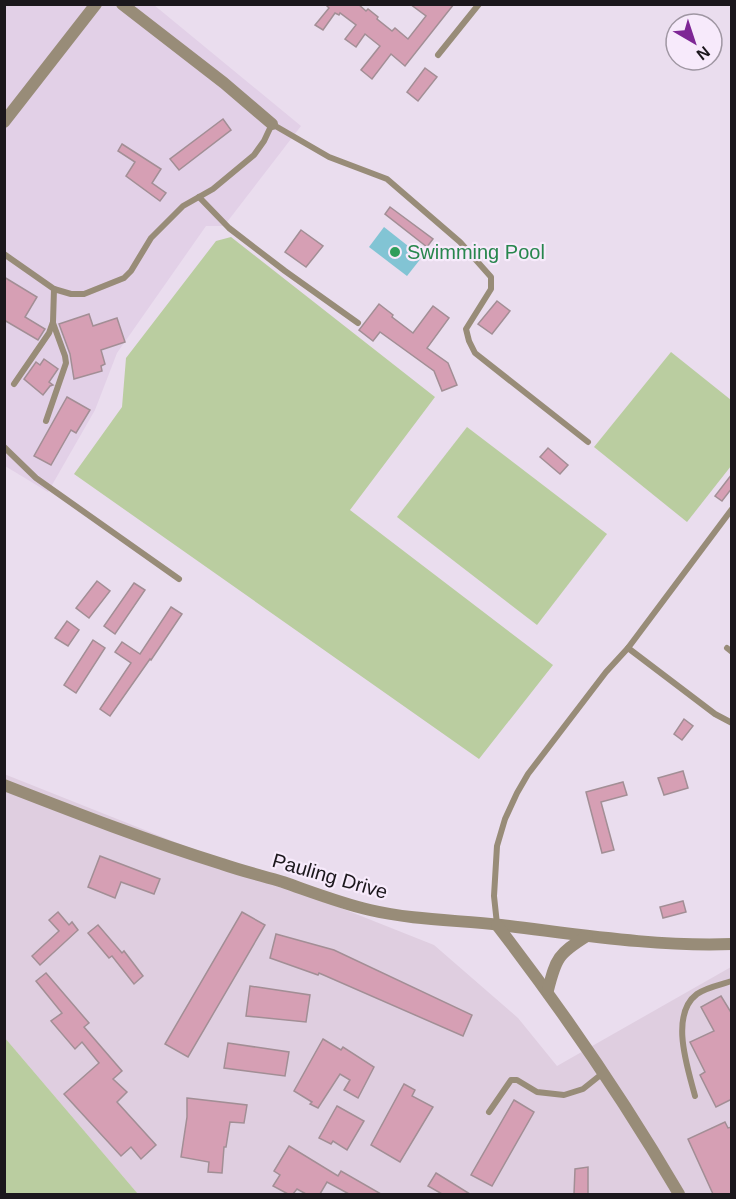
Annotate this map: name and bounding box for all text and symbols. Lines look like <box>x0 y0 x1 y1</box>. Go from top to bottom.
north arrow <box>664 12 724 72</box>
text: N <box>693 43 713 64</box>
place label: Swimming Pool <box>407 241 545 263</box>
marker: Swimming Pool <box>388 245 402 259</box>
street label: Pauling Drive <box>270 849 390 903</box>

